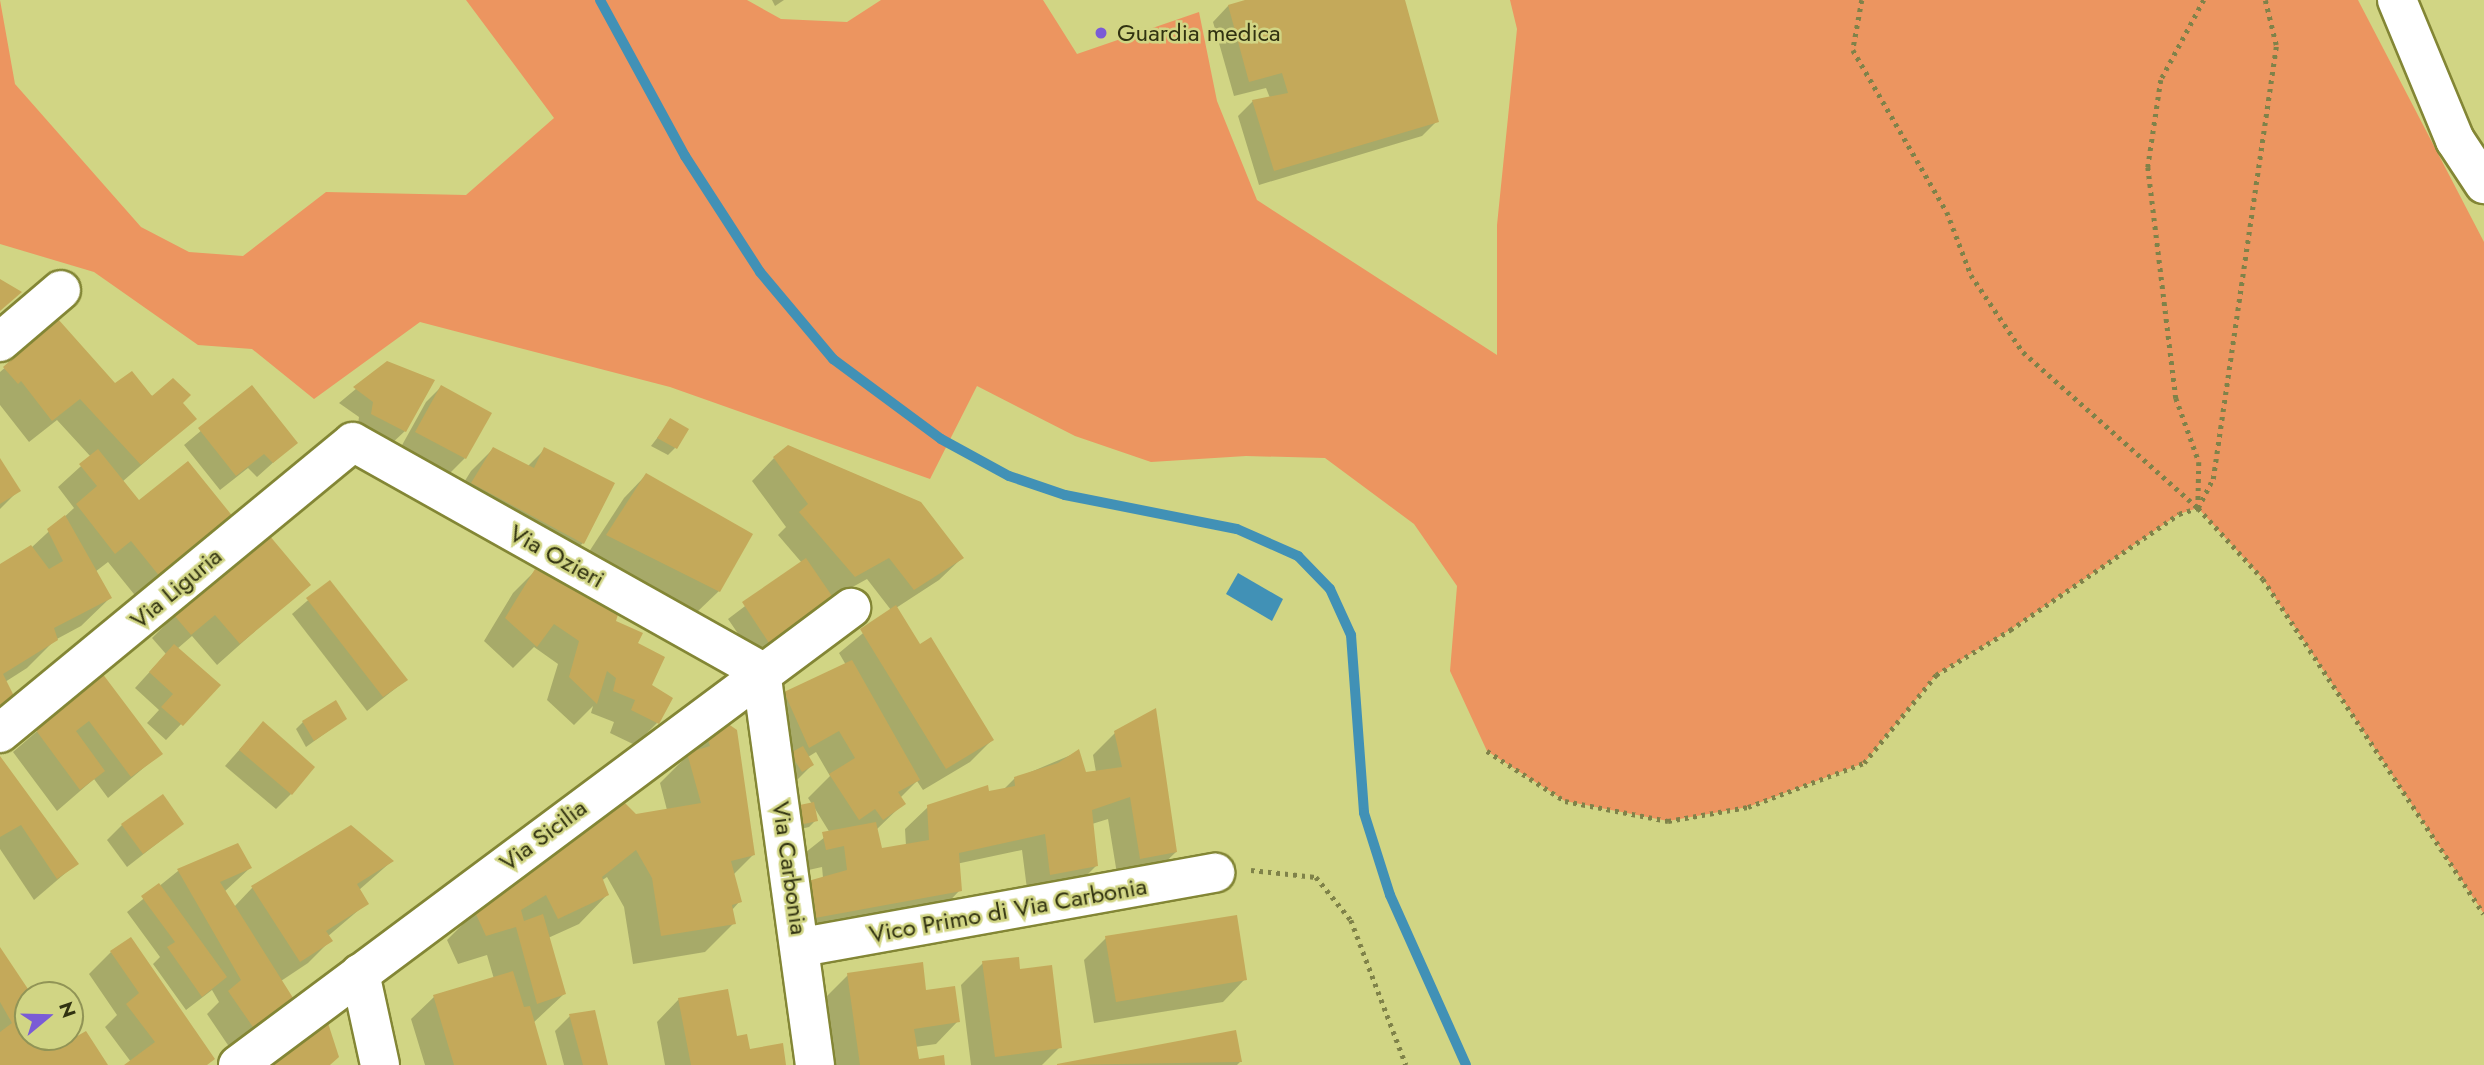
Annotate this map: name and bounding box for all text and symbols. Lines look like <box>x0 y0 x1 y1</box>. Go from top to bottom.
place label: Guardia medica <box>1117 19 1281 47</box>
marker: Guardia medica <box>1091 23 1111 43</box>
street label: Via Ozieri <box>505 518 609 594</box>
street label: Via Liguria <box>125 542 227 634</box>
street label: Via Sicilia <box>494 793 592 877</box>
street label: Via Carbonia <box>766 800 814 936</box>
street label: Vico Primo di Via Carbonia <box>867 871 1149 949</box>
north arrow <box>14 981 84 1051</box>
text: N <box>52 998 83 1021</box>

